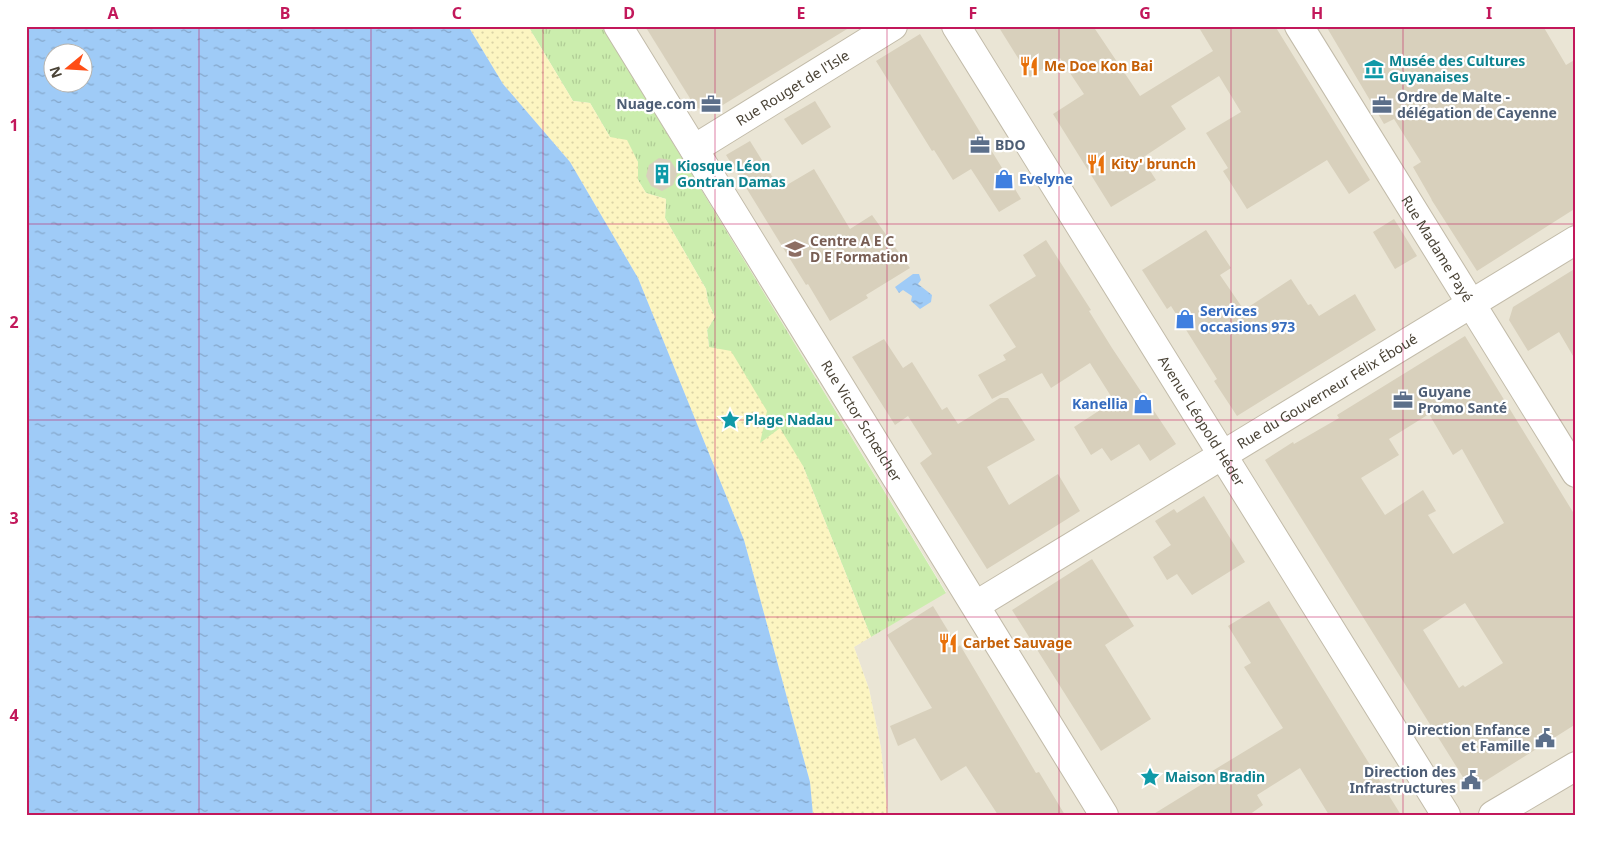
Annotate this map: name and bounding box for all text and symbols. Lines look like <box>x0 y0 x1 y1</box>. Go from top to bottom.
text: A <box>107 2 119 24</box>
text: B <box>280 2 290 24</box>
text: C <box>452 2 462 24</box>
text: D <box>623 2 635 24</box>
text: E <box>797 2 806 24</box>
text: F <box>969 2 977 24</box>
text: G <box>1139 2 1151 24</box>
text: H <box>1311 2 1323 24</box>
text: I <box>1486 2 1492 24</box>
north arrow <box>42 42 92 92</box>
street label: Rue Rouget de l'Isle <box>732 45 853 130</box>
place label: Musée des Cultures Guyanaises <box>1389 51 1525 86</box>
restaurant icon: Me Doe Kon Bai <box>1018 55 1040 77</box>
place label: Me Doe Kon Bai <box>1044 56 1153 75</box>
museum icon: Musée des Cultures Guyanaises <box>1363 58 1385 80</box>
text: N <box>44 64 66 81</box>
place label: Ordre de Malte - délégation de Cayenne <box>1397 87 1557 122</box>
office icon: Nuage.com <box>700 93 722 115</box>
place label: Nuage.com <box>616 94 696 113</box>
office icon: Ordre de Malte - délégation de Cayenne <box>1371 94 1393 116</box>
text: 1 <box>9 114 19 136</box>
office icon: BDO <box>969 134 991 156</box>
place label: BDO <box>995 135 1026 154</box>
restaurant icon: Kity' brunch <box>1085 153 1107 175</box>
place label: Kity' brunch <box>1111 154 1196 173</box>
place label: Kiosque Léon Gontran Damas <box>677 156 786 191</box>
building icon: Kiosque Léon Gontran Damas <box>651 163 673 185</box>
shop icon: Evelyne <box>993 168 1015 190</box>
place label: Evelyne <box>1019 169 1073 188</box>
street label: Rue Madame Payé <box>1397 192 1478 305</box>
place label: Centre A E C D E Formation <box>810 231 908 266</box>
school or university icon: Centre A E C D E Formation <box>784 238 806 260</box>
place label: Services occasions 973 <box>1200 301 1295 336</box>
shop icon: Services occasions 973 <box>1174 308 1196 330</box>
text: 2 <box>9 311 19 333</box>
street label: Rue du Gouverneur Félix Éboué <box>1233 329 1421 453</box>
street label: Avenue Léopold Héder <box>1154 352 1250 490</box>
street label: Rue Victor Schœlcher <box>817 356 907 485</box>
place label: Guyane Promo Santé <box>1418 382 1507 417</box>
office icon: Guyane Promo Santé <box>1392 389 1414 411</box>
shop icon: Kanellia <box>1132 393 1154 415</box>
place label: Kanellia <box>1072 394 1128 413</box>
place icon: Plage Nadau <box>719 409 741 431</box>
place label: Plage Nadau <box>745 410 833 429</box>
text: 3 <box>9 507 19 529</box>
restaurant icon: Carbet Sauvage <box>937 632 959 654</box>
place label: Carbet Sauvage <box>963 633 1072 652</box>
text: 4 <box>9 704 19 726</box>
place label: Direction Enfance et Famille <box>1407 720 1530 755</box>
public building icon: Direction Enfance et Famille <box>1534 727 1556 749</box>
place label: Direction des Infrastructures <box>1349 762 1456 797</box>
place icon: Maison Bradin <box>1139 766 1161 788</box>
place label: Maison Bradin <box>1165 767 1265 786</box>
public building icon: Direction des Infrastructures <box>1460 769 1482 791</box>

